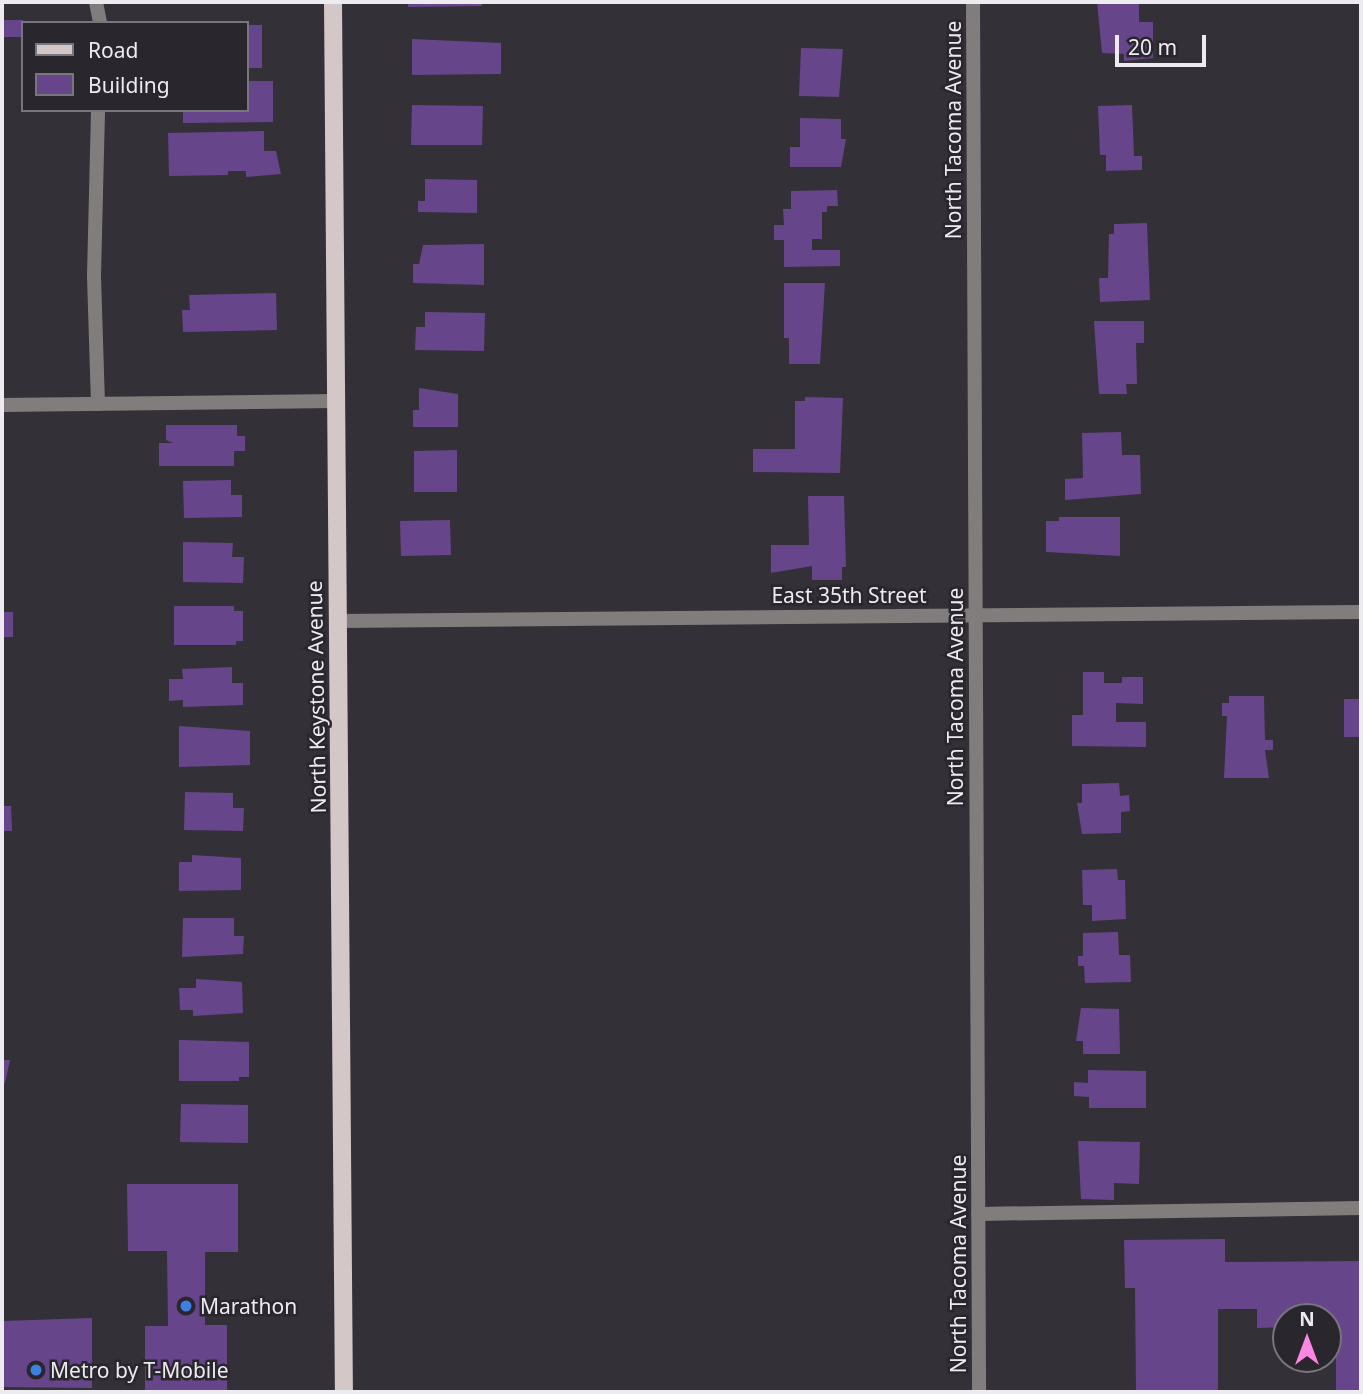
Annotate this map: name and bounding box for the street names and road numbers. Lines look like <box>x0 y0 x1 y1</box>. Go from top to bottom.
street label: North Tacoma Avenue <box>940 21 966 239</box>
street label: North Keystone Avenue <box>301 580 331 814</box>
street label: East 35th Street <box>771 582 927 608</box>
street label: North Tacoma Avenue <box>942 588 968 806</box>
street label: North Tacoma Avenue <box>945 1155 971 1373</box>

